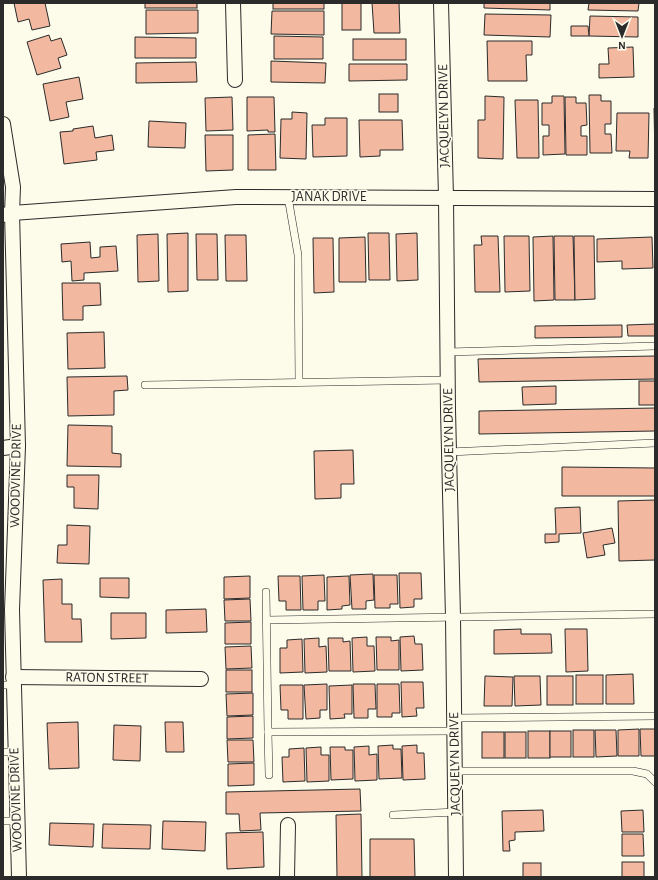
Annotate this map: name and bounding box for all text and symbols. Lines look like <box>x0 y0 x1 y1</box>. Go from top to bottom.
north arrow <box>602 16 642 56</box>
text: N <box>618 40 626 51</box>
street label: JACQUELYN DRIVE <box>436 64 452 168</box>
street label: JANAK DRIVE <box>291 190 367 204</box>
street label: JACQUELYN DRIVE <box>441 388 457 492</box>
street label: WOODVINE DRIVE <box>8 424 24 528</box>
street label: RATON STREET <box>65 670 149 686</box>
street label: JACQUELYN DRIVE <box>447 712 463 816</box>
street label: WOODVINE DRIVE <box>7 747 25 852</box>

